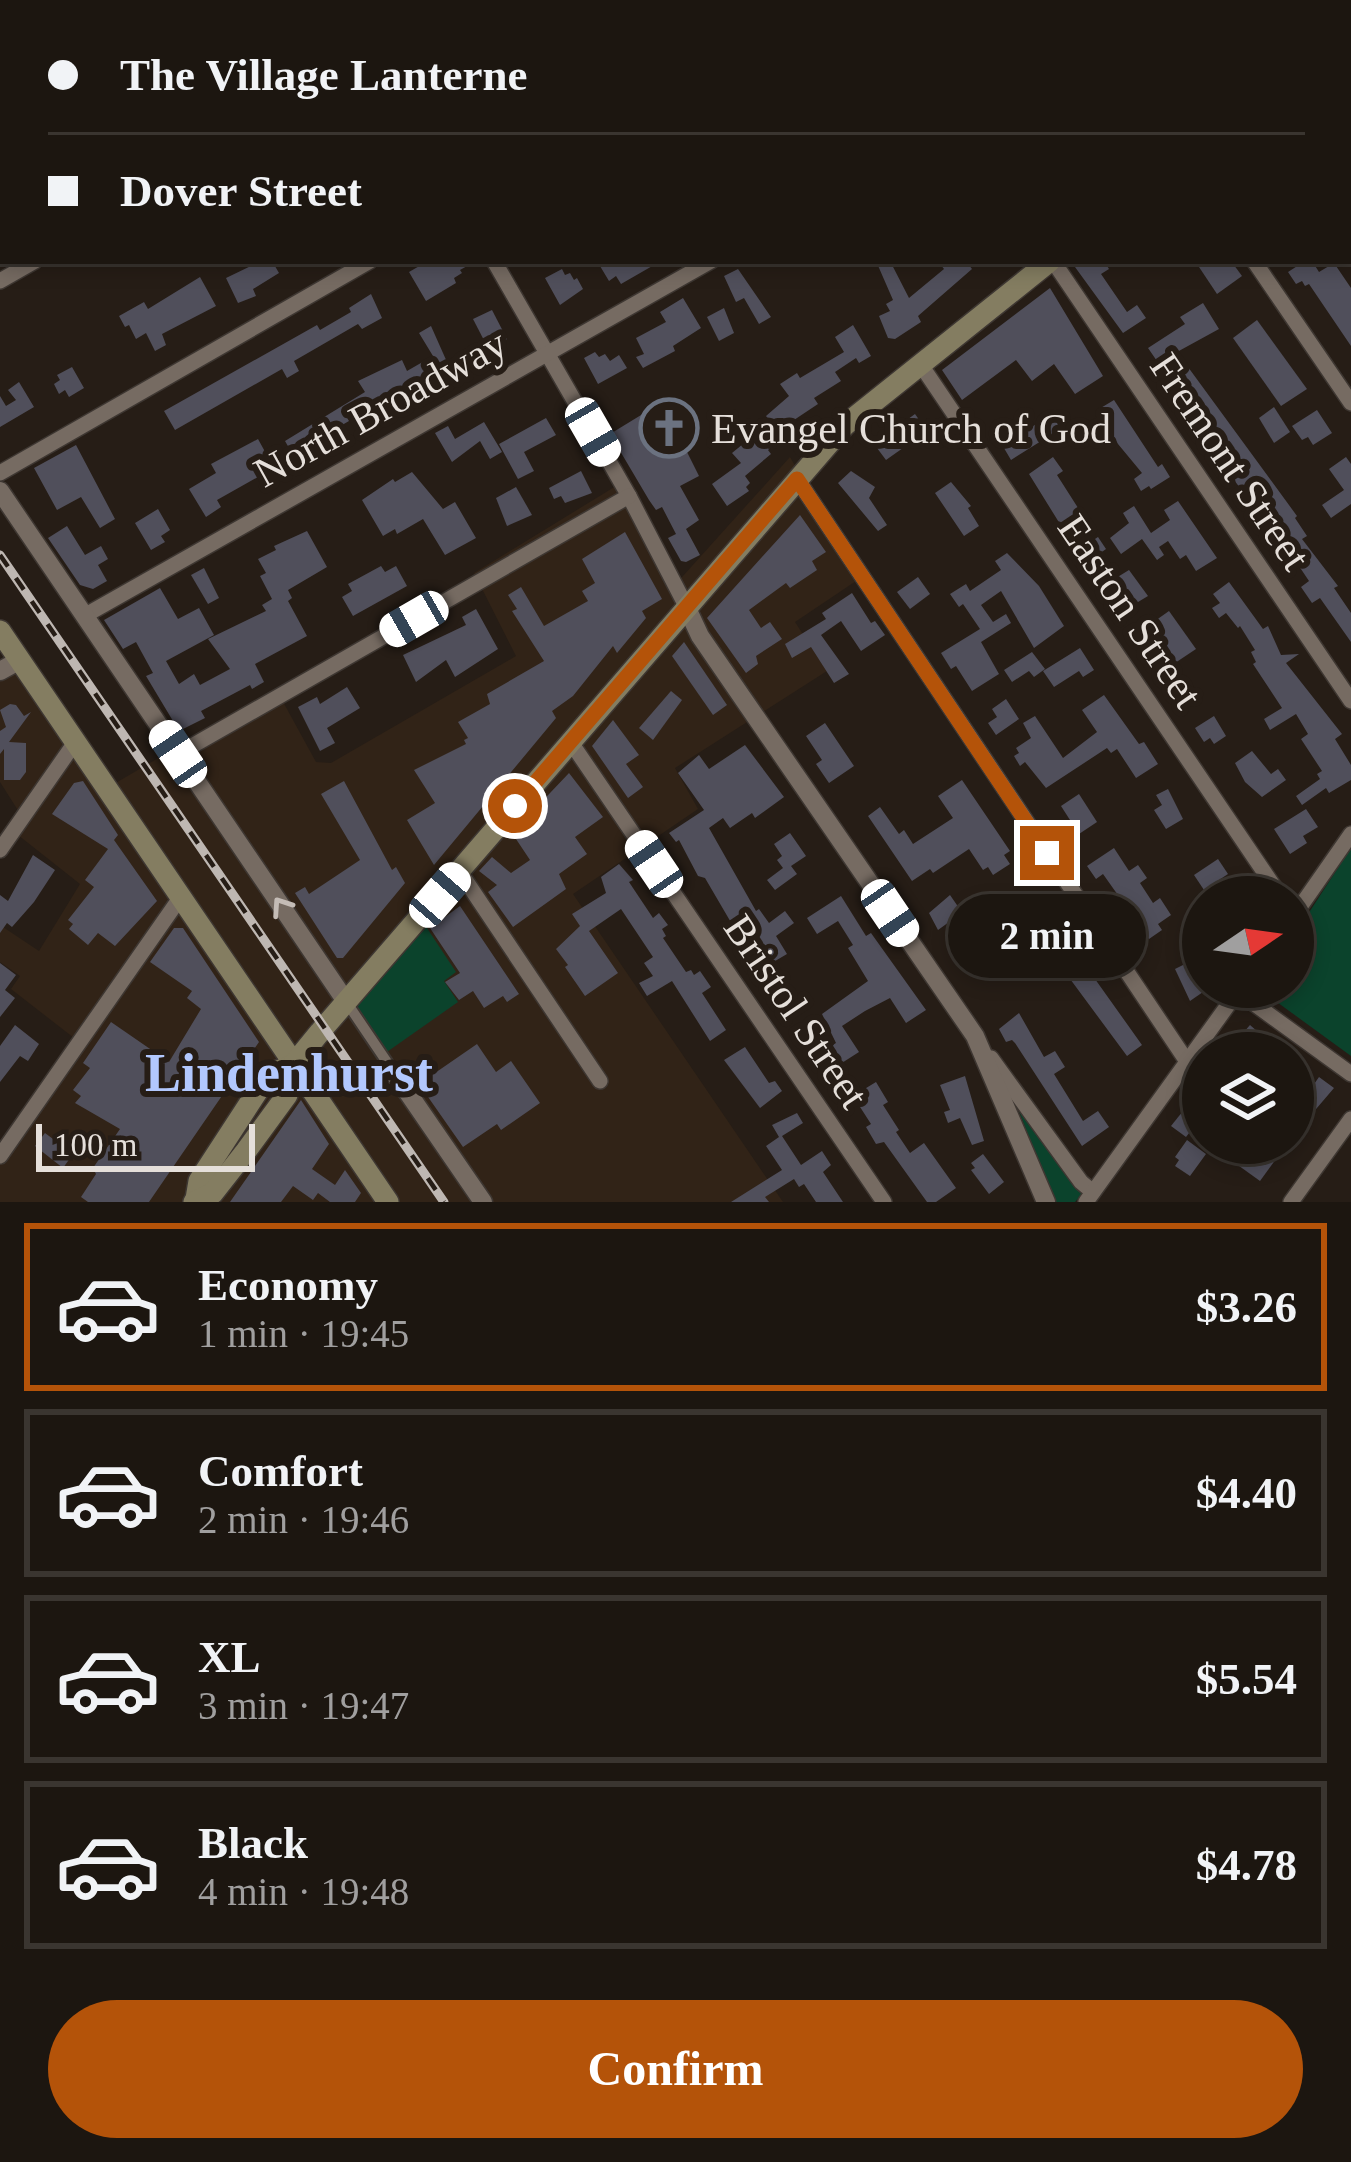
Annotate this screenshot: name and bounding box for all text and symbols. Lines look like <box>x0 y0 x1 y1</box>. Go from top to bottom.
text: The Village Lanterne <box>120 50 527 100</box>
text: Dover Street <box>120 166 362 216</box>
street label: North Broadway <box>246 320 515 496</box>
street label: Fremont Street <box>1141 345 1320 579</box>
car <box>559 392 627 472</box>
church icon: Evangel Church of God <box>638 397 700 459</box>
place label: Evangel Church of God <box>711 406 1111 452</box>
street label: Easton Street <box>1049 506 1212 717</box>
car <box>374 585 454 653</box>
car <box>143 714 213 794</box>
route start <box>488 779 542 833</box>
car <box>619 824 689 904</box>
route end <box>1020 826 1074 880</box>
car <box>403 856 477 934</box>
car <box>855 873 925 953</box>
north arrow <box>1182 876 1314 1008</box>
map controls <box>1182 876 1314 1164</box>
callout: 2 min <box>948 895 1146 979</box>
one-way arrow <box>273 897 295 919</box>
street label: Bristol Street <box>715 906 878 1117</box>
text: 2 min <box>1000 914 1094 957</box>
button: layers <box>1182 1032 1314 1164</box>
district label: Lindenhurst <box>145 1043 433 1103</box>
scale bar <box>36 1118 255 1171</box>
text: 100 m <box>54 1127 137 1163</box>
icon: car <box>54 1253 162 1361</box>
text: Economy <box>198 1260 378 1310</box>
text: $3.26 <box>1196 1282 1297 1332</box>
text: 1 min · 19:45 <box>198 1312 409 1355</box>
icon: car <box>54 1439 162 1547</box>
text: Comfort <box>198 1446 363 1496</box>
text: $4.40 <box>1196 1468 1297 1518</box>
text: 2 min · 19:46 <box>198 1498 409 1541</box>
icon: car <box>54 1625 162 1733</box>
text: XL <box>198 1632 261 1682</box>
text: $5.54 <box>1196 1654 1297 1704</box>
text: 3 min · 19:47 <box>198 1684 409 1727</box>
icon: car <box>54 1811 162 1919</box>
text: Black <box>198 1818 308 1868</box>
text: $4.78 <box>1196 1840 1297 1890</box>
text: 4 min · 19:48 <box>198 1870 409 1913</box>
button: Confirm <box>48 2000 1303 2138</box>

